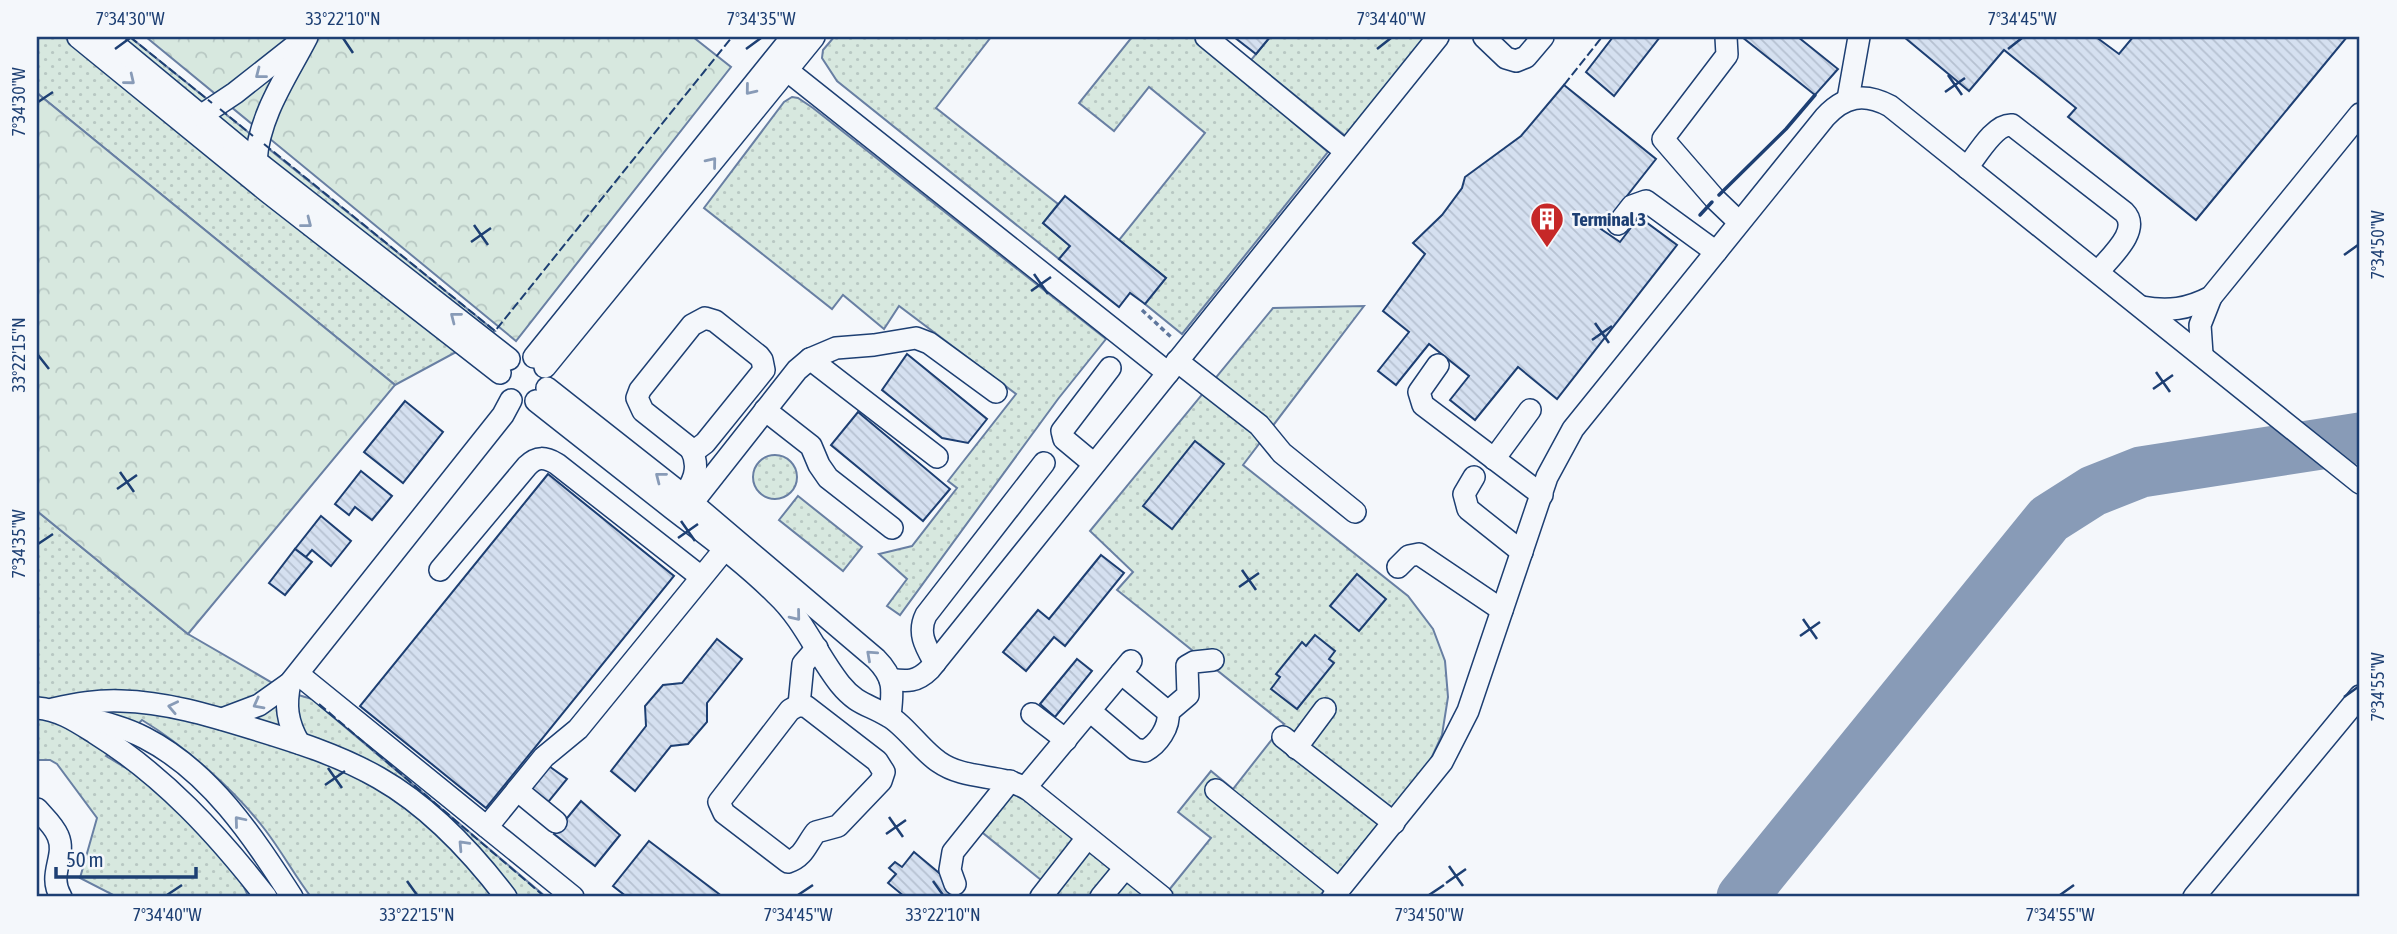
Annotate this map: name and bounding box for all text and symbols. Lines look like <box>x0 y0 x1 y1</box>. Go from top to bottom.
text: 7°34'30"W <box>95 8 165 29</box>
text: 33°22'10"N <box>305 8 381 29</box>
text: 7°34'35"W <box>726 8 796 29</box>
text: 7°34'40"W <box>1356 8 1426 29</box>
text: 7°34'45"W <box>1987 8 2057 29</box>
one-way arrow <box>255 65 267 78</box>
text: 7°34'30"W <box>8 67 29 137</box>
one-way arrow <box>122 72 135 84</box>
one-way arrow <box>745 82 758 94</box>
one-way arrow <box>703 157 716 169</box>
building icon: Terminal 3 <box>1528 200 1566 249</box>
place label: Terminal 3 <box>1572 208 1646 230</box>
text: 7°34'50"W <box>2367 210 2388 280</box>
one-way arrow <box>300 214 312 227</box>
one-way arrow <box>451 313 463 326</box>
text: 33°22'15"N <box>8 317 29 393</box>
one-way arrow <box>656 473 669 485</box>
text: 7°34'35"W <box>8 509 29 579</box>
one-way arrow <box>787 608 800 620</box>
one-way arrow <box>867 651 880 664</box>
text: 7°34'55"W <box>2367 652 2388 722</box>
one-way arrow <box>253 696 265 710</box>
one-way arrow <box>167 701 179 716</box>
one-way arrow <box>235 817 248 829</box>
scale bar <box>56 836 196 880</box>
one-way arrow <box>458 840 471 853</box>
text: 50 m <box>66 847 104 871</box>
text: 7°34'40"W <box>132 904 202 925</box>
text: 33°22'15"N <box>379 904 455 925</box>
text: 7°34'45"W <box>763 904 833 925</box>
text: 33°22'10"N <box>905 904 981 925</box>
text: 7°34'50"W <box>1394 904 1464 925</box>
text: 7°34'55"W <box>2025 904 2095 925</box>

